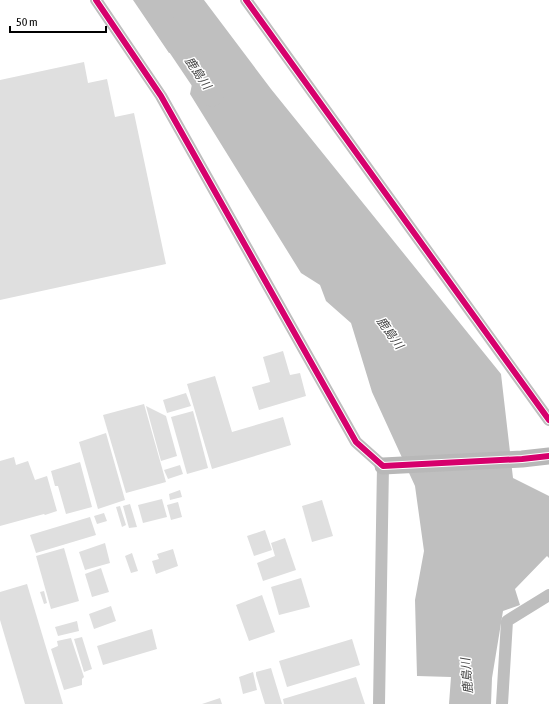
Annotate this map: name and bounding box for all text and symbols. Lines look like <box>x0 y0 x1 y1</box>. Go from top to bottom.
scale bar <box>10 8 106 34</box>
text: 50 m <box>16 15 38 29</box>
water label: 鹿島川 <box>182 54 215 93</box>
water label: 鹿島川 <box>374 314 407 353</box>
water label: 鹿島川 <box>458 655 476 695</box>

